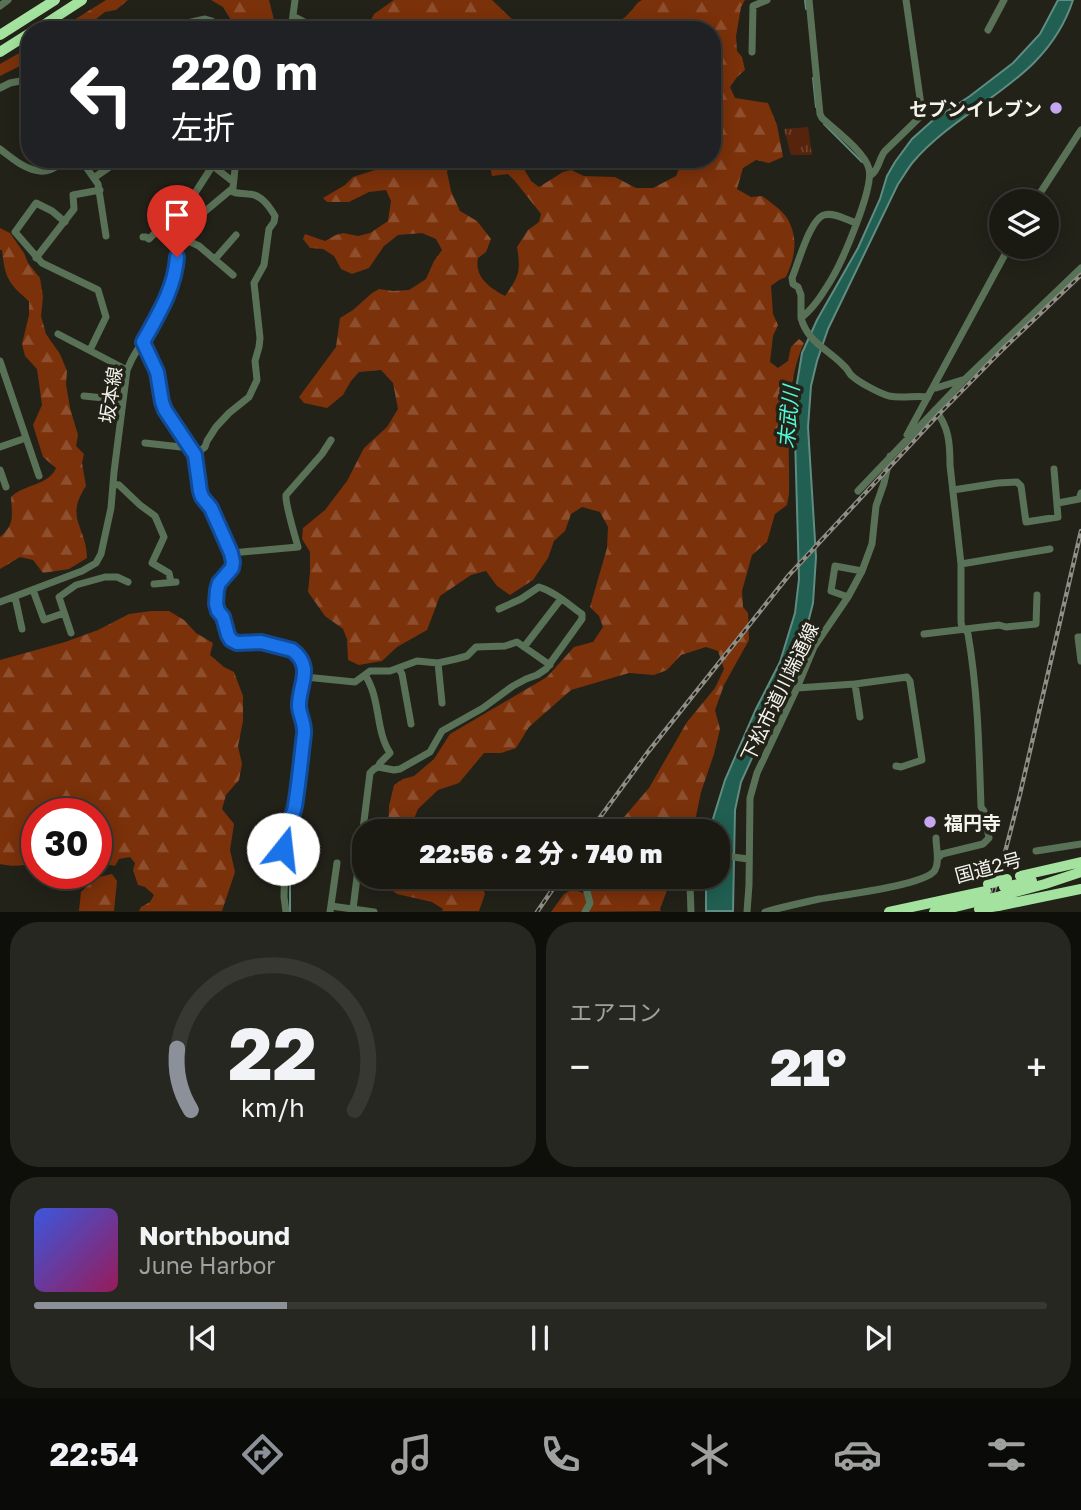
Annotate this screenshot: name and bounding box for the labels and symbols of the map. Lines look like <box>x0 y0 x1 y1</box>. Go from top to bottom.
place label: セブンイレブン <box>909 97 1042 120</box>
marker: セブンイレブン <box>1048 100 1064 116</box>
pin <box>147 185 207 257</box>
street label: 坂本線 <box>94 365 126 425</box>
water label: 末武川 <box>772 382 804 450</box>
street label: 下松市道川端通線 <box>735 619 823 765</box>
speed limit sign: 30 <box>21 798 112 889</box>
place label: 福円寺 <box>944 811 1001 834</box>
position arrow <box>246 812 320 886</box>
marker: 福円寺 <box>922 814 938 830</box>
street label: 国道2号 <box>952 847 1024 887</box>

